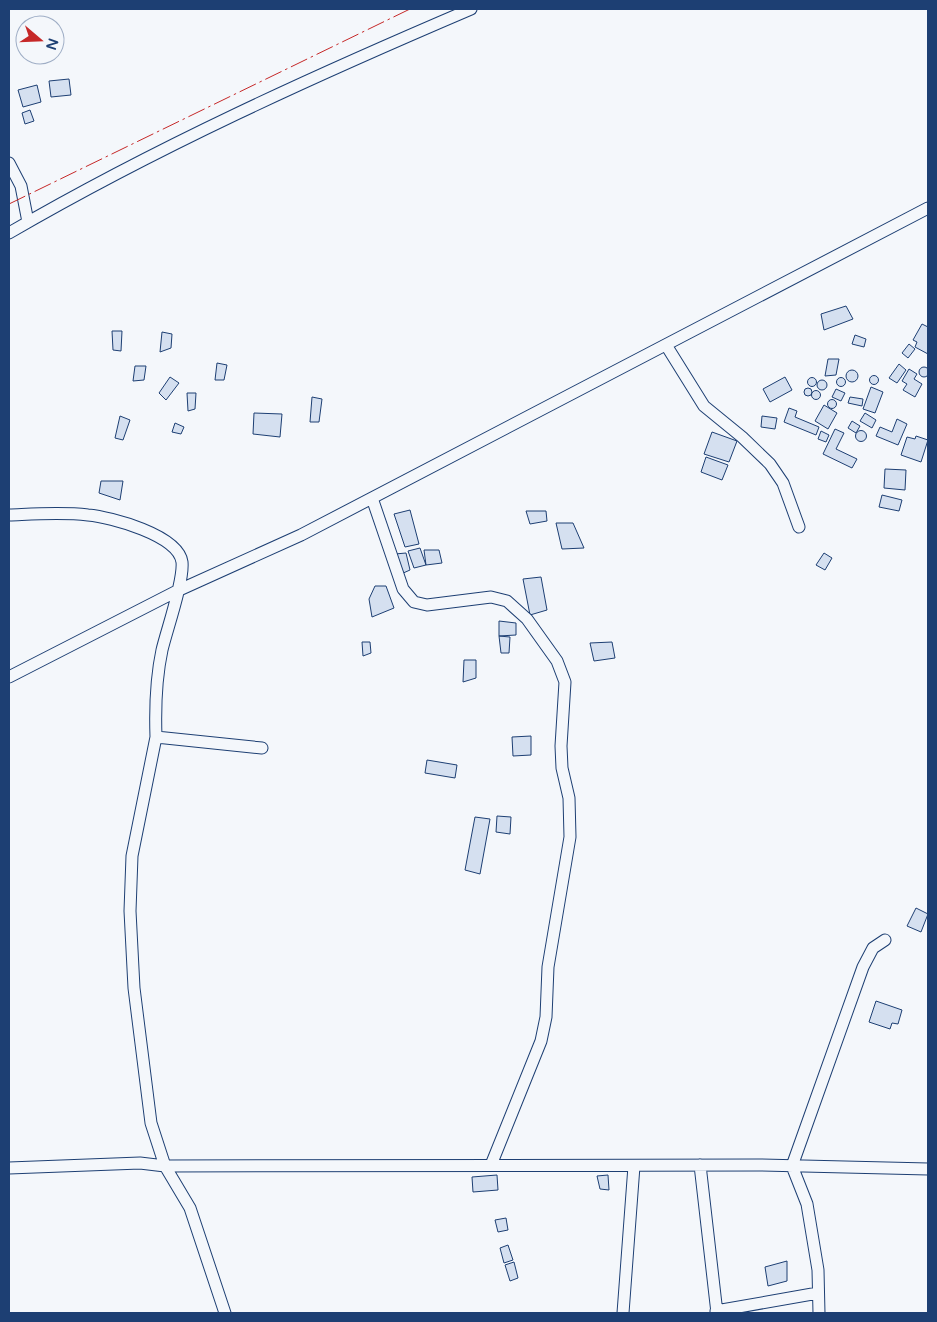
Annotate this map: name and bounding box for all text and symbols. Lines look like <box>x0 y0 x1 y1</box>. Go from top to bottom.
north arrow <box>15 15 65 65</box>
text: N <box>42 36 62 52</box>

